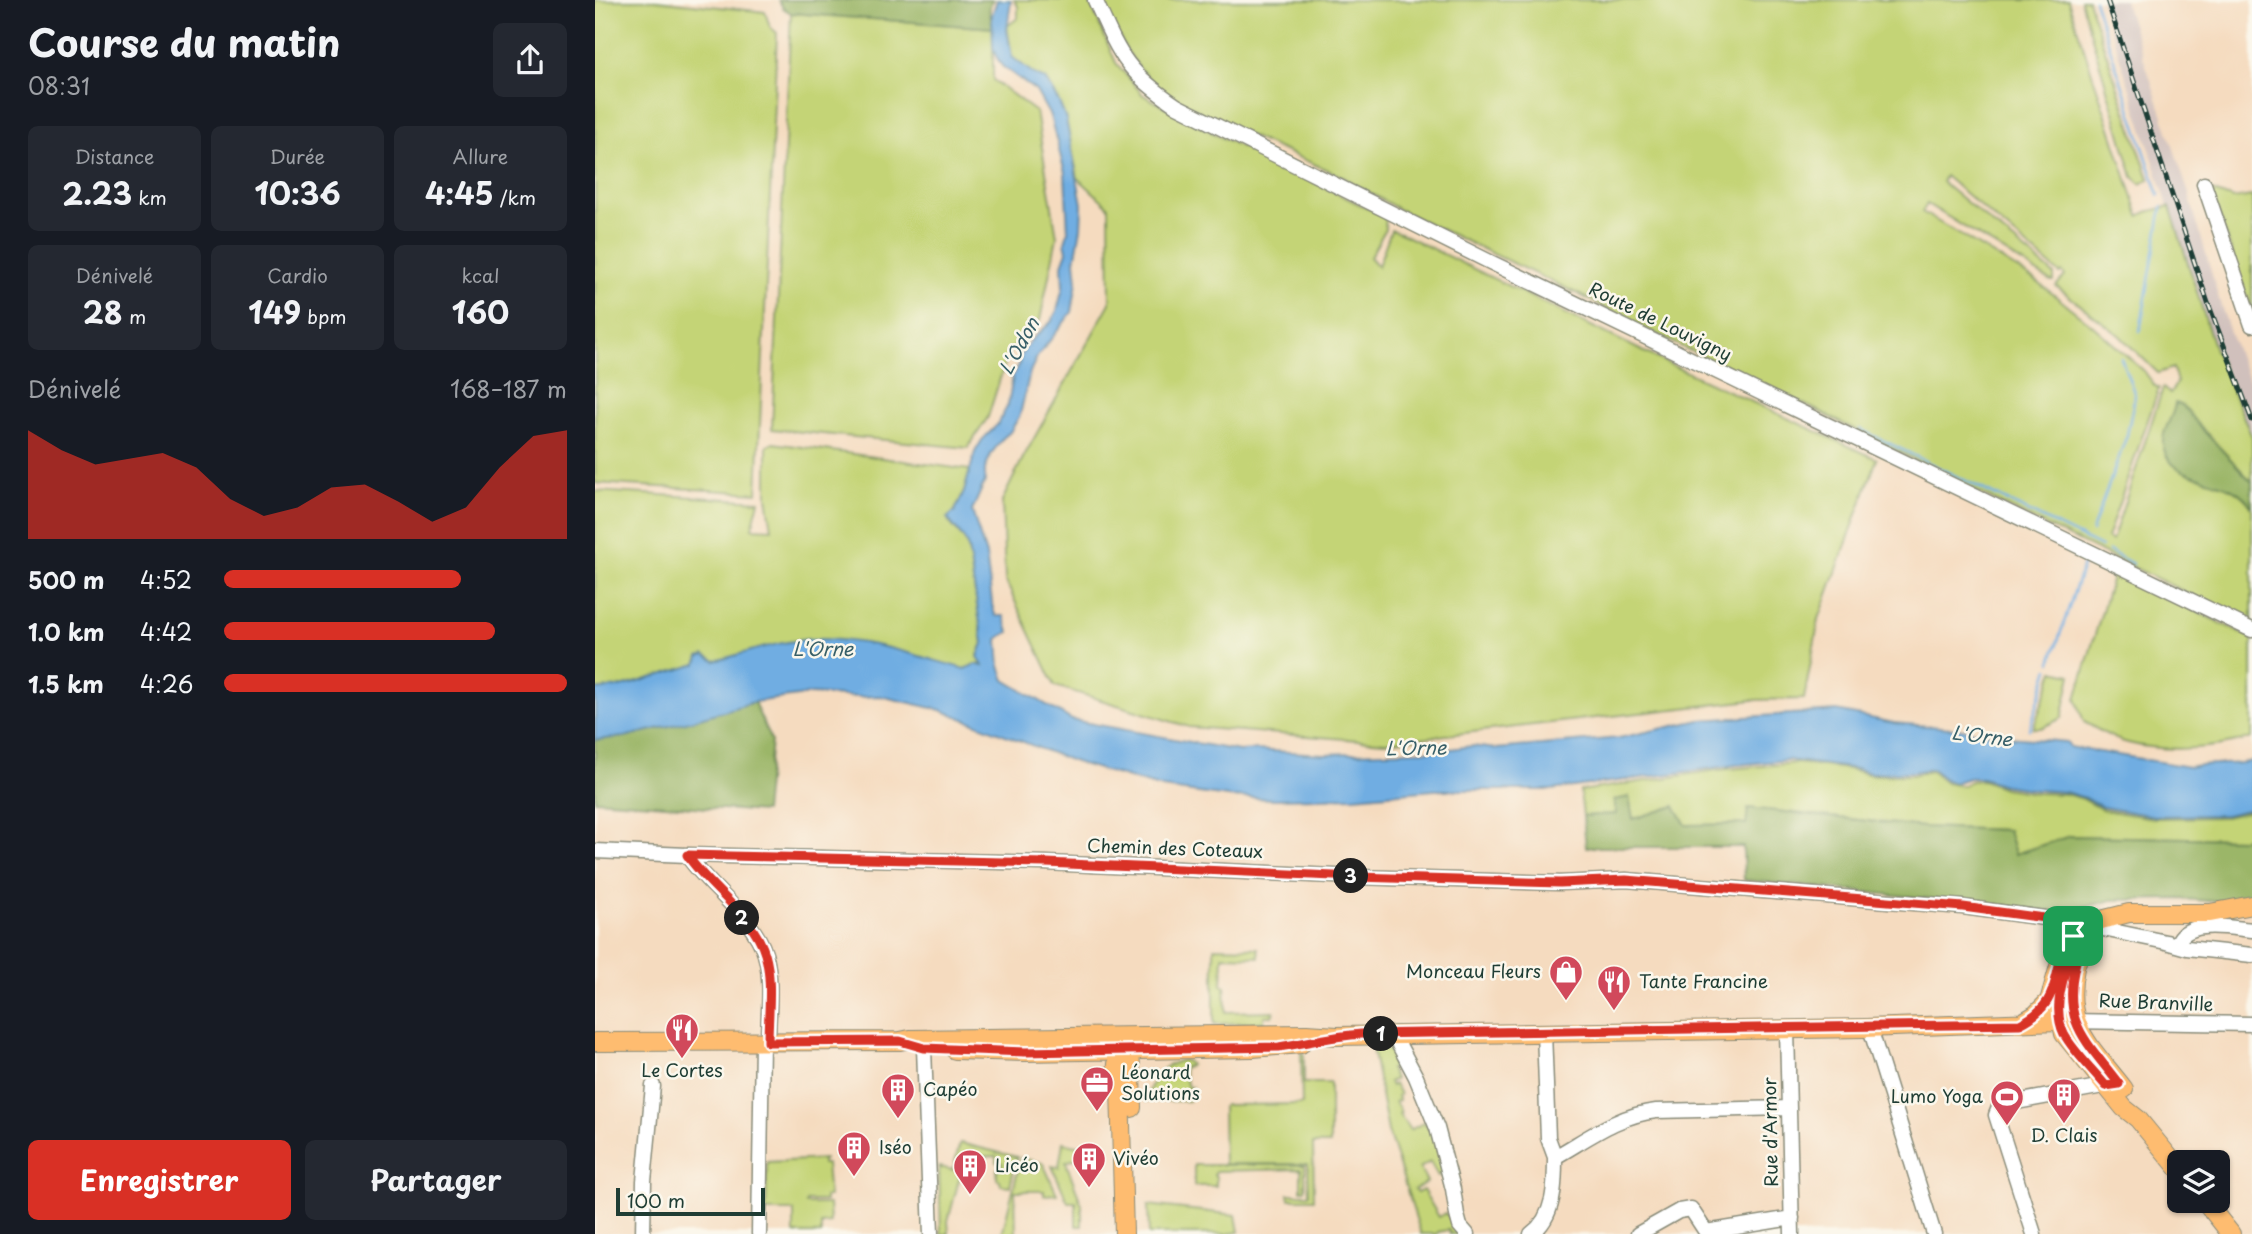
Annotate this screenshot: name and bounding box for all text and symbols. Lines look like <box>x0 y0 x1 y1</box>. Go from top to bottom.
text: Course du matin <box>28 13 340 70</box>
button: share <box>493 23 567 97</box>
text: 08:31 <box>28 68 90 103</box>
text: Distance <box>75 142 154 170</box>
text: Durée <box>270 142 325 170</box>
text: Allure <box>453 142 508 170</box>
text: 2.23 <box>62 170 132 215</box>
text: 10:36 <box>254 170 341 215</box>
text: 4:45 <box>425 170 494 215</box>
text: km <box>132 183 167 211</box>
text: /km <box>494 183 536 211</box>
text: Dénivelé <box>76 261 153 289</box>
text: Cardio <box>267 261 328 289</box>
text: kcal <box>462 261 499 289</box>
street label: Route de Louvigny <box>1585 274 1737 367</box>
text: 28 <box>83 289 123 334</box>
text: 149 <box>248 289 301 334</box>
text: 160 <box>452 289 509 334</box>
text: m <box>123 302 146 330</box>
text: bpm <box>301 302 347 330</box>
water label: L'Odon <box>991 310 1046 379</box>
text: Dénivelé <box>28 371 121 406</box>
text: 168–187 m <box>450 371 567 406</box>
text: 500 m <box>28 562 105 597</box>
text: 4:52 <box>140 562 192 597</box>
text: 1.0 km <box>28 614 105 649</box>
text: 4:42 <box>140 614 192 649</box>
water label: L'Orne <box>792 634 854 662</box>
text: 1.5 km <box>28 666 104 701</box>
text: 4:26 <box>140 666 193 701</box>
water label: L'Orne <box>1950 717 2014 753</box>
water label: L'Orne <box>1385 732 1447 762</box>
street label: Chemin des Coteaux <box>1087 831 1263 864</box>
pin: 3 <box>1333 858 1369 894</box>
text: 3 <box>1344 861 1357 889</box>
pin: 2 <box>725 900 759 936</box>
text: 2 <box>735 903 748 931</box>
pin <box>2043 906 2103 966</box>
icon: arrive <box>2054 917 2092 955</box>
shop icon: Monceau Fleurs <box>1547 953 1585 1002</box>
place label: Monceau Fleurs <box>1406 957 1541 984</box>
restaurant icon: Tante Francine <box>1595 963 1633 1012</box>
place label: Tante Francine <box>1639 967 1768 994</box>
street label: Rue Branville <box>2098 986 2214 1017</box>
restaurant icon: Le Cortes <box>663 1011 701 1060</box>
pin: 1 <box>1363 1016 1399 1052</box>
text: 1 <box>1376 1019 1385 1047</box>
place label: Le Cortes <box>641 1056 723 1083</box>
place label: Léonard Solutions <box>1121 1058 1200 1106</box>
office icon: Léonard Solutions <box>1078 1064 1116 1113</box>
building icon: Capéo <box>879 1071 917 1120</box>
place label: Capéo <box>923 1075 977 1102</box>
street label: Rue d'Armor <box>1755 1076 1784 1187</box>
building icon: D. Clais <box>2045 1076 2083 1125</box>
sports icon: Lumo Yoga <box>1988 1078 2026 1127</box>
place label: Lumo Yoga <box>1891 1082 1984 1109</box>
place label: D. Clais <box>2030 1121 2098 1148</box>
building icon: Iséo <box>835 1129 873 1178</box>
place label: Iséo <box>879 1133 912 1160</box>
button: Enregistrer <box>28 1140 291 1220</box>
button: Partager <box>305 1140 567 1220</box>
building icon: Vivéo <box>1070 1140 1108 1189</box>
place label: Vivéo <box>1113 1144 1159 1171</box>
building icon: Licéo <box>951 1147 989 1196</box>
map controls <box>2167 1150 2230 1213</box>
button: layers <box>2167 1150 2230 1213</box>
place label: Licéo <box>995 1151 1039 1178</box>
scale bar <box>616 1185 765 1217</box>
text: 100 m <box>627 1186 685 1214</box>

